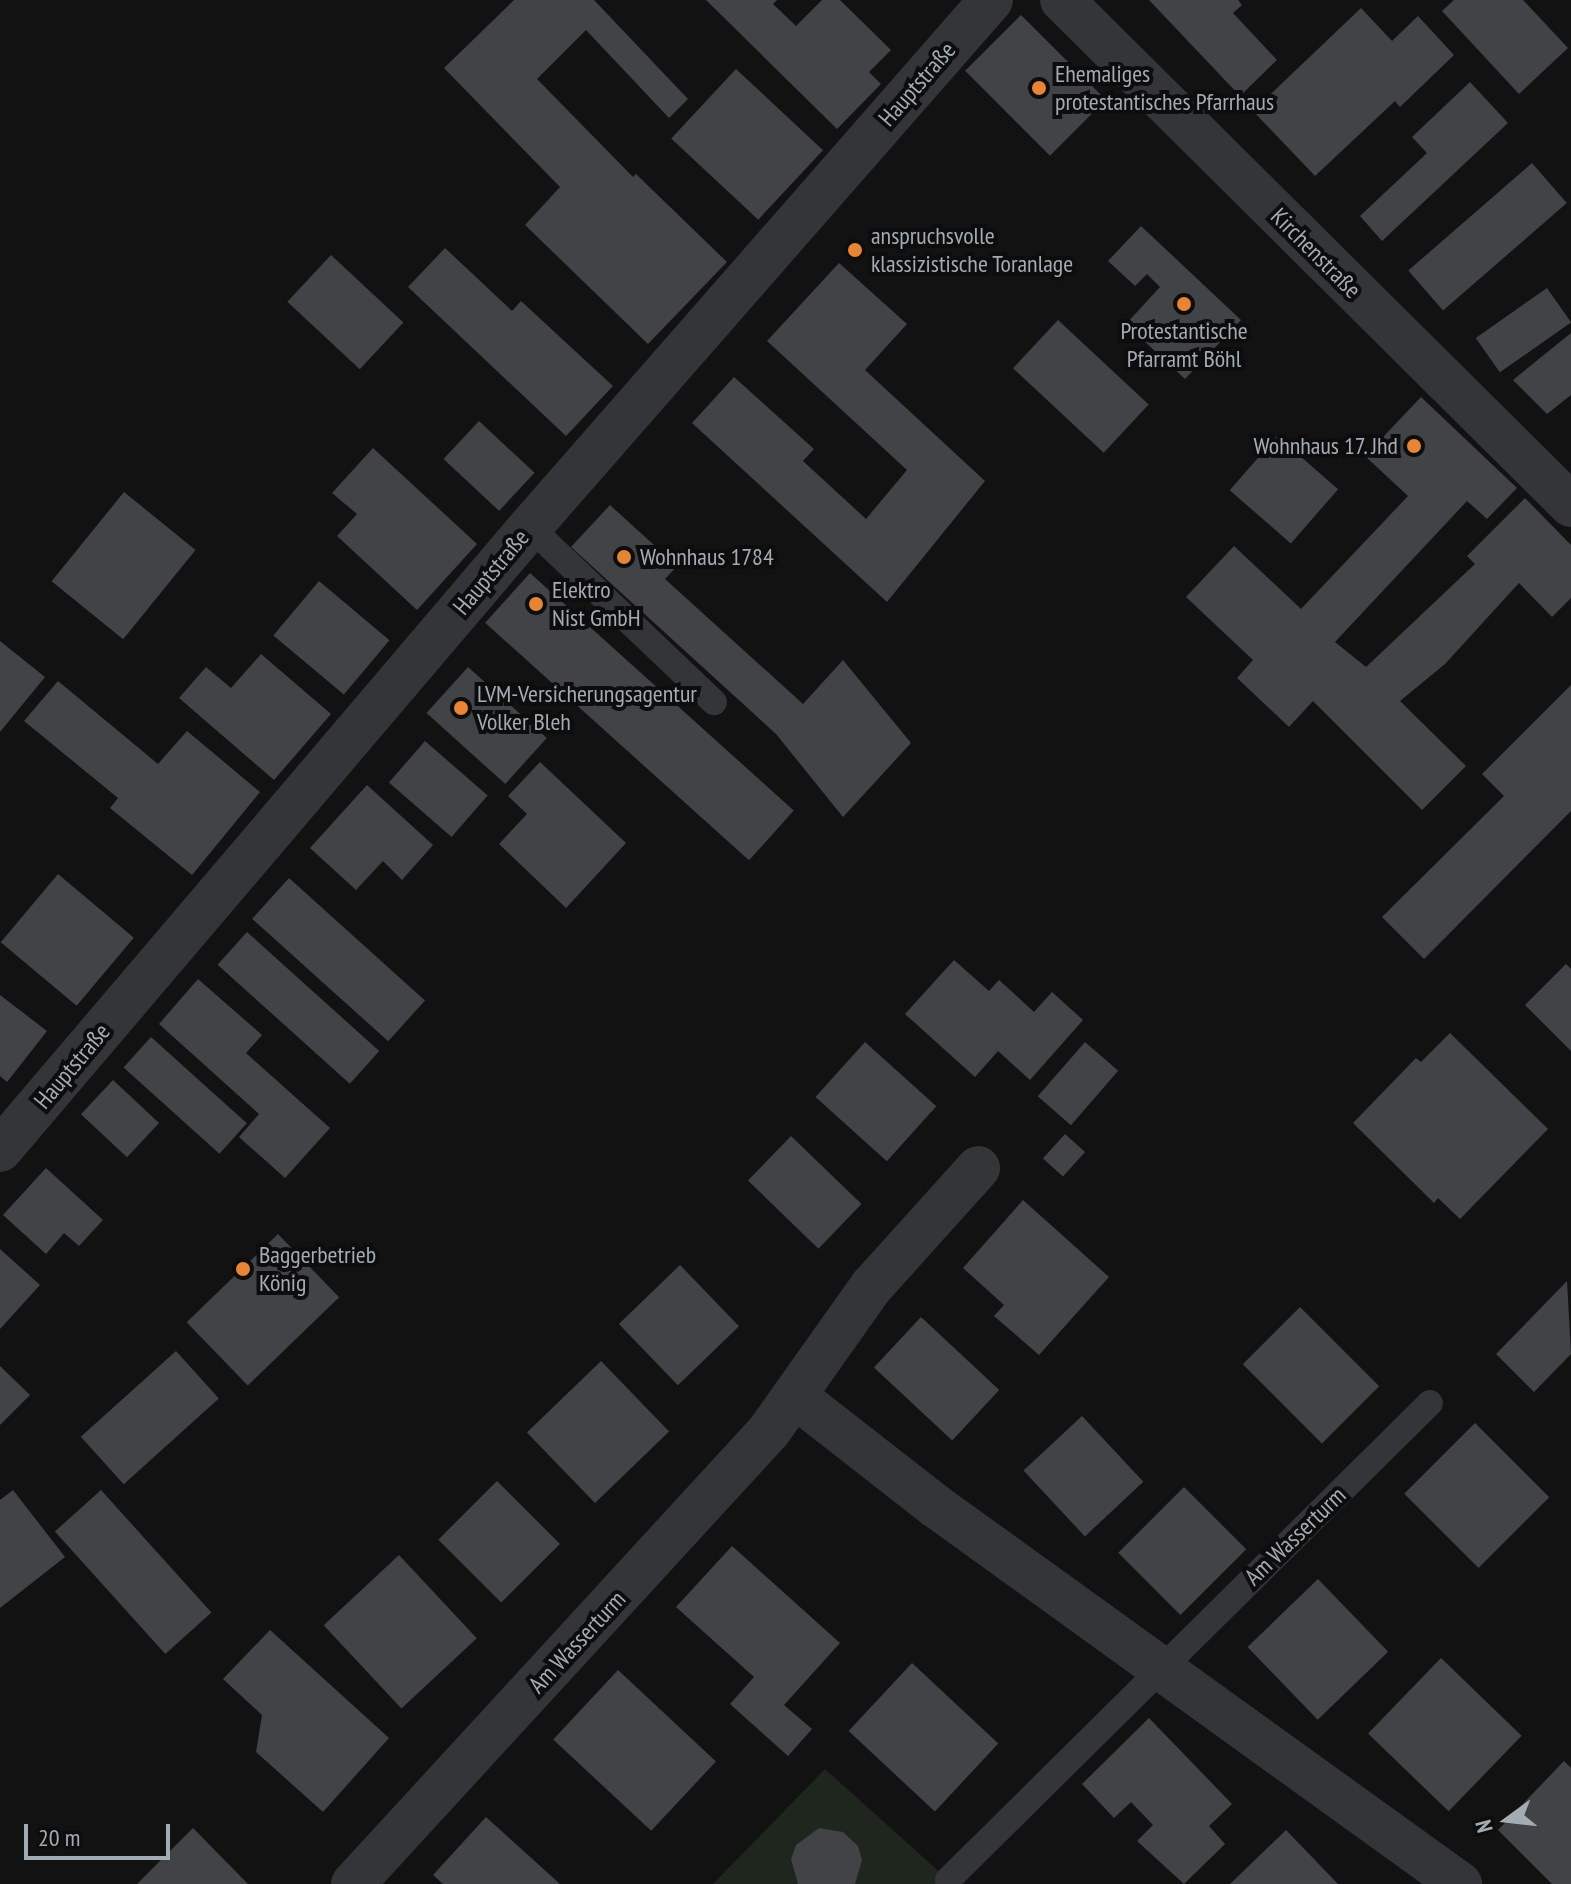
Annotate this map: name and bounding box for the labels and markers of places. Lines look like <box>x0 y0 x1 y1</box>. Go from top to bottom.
place label: Ehemaliges protestantisches Pfarrhaus <box>1055 60 1274 116</box>
marker: Ehemaliges protestantisches Pfarrhaus <box>1030 79 1048 97</box>
place label: anspruchsvolle klassizistische Toranlage <box>871 222 1074 278</box>
marker: anspruchsvolle klassizistische Toranlage <box>846 241 864 259</box>
marker: Protestantische Pfarramt Böhl <box>1175 295 1193 313</box>
place label: Protestantische Pfarramt Böhl <box>1120 317 1248 373</box>
place label: Wohnhaus 17. Jhd <box>1252 432 1398 460</box>
marker: Wohnhaus 17. Jhd <box>1405 437 1423 455</box>
place label: Wohnhaus 1784 <box>640 543 774 571</box>
marker: Wohnhaus 1784 <box>615 548 633 566</box>
place label: Elektro Nist GmbH <box>552 576 641 632</box>
marker: Elektro Nist GmbH <box>527 595 545 613</box>
place label: LVM-Versicherungsagentur Volker Bleh <box>477 680 697 736</box>
marker: LVM-Versicherungsagentur Volker Bleh <box>452 699 470 717</box>
place label: Baggerbetrieb König <box>259 1241 376 1297</box>
marker: Baggerbetrieb König <box>234 1260 252 1278</box>

